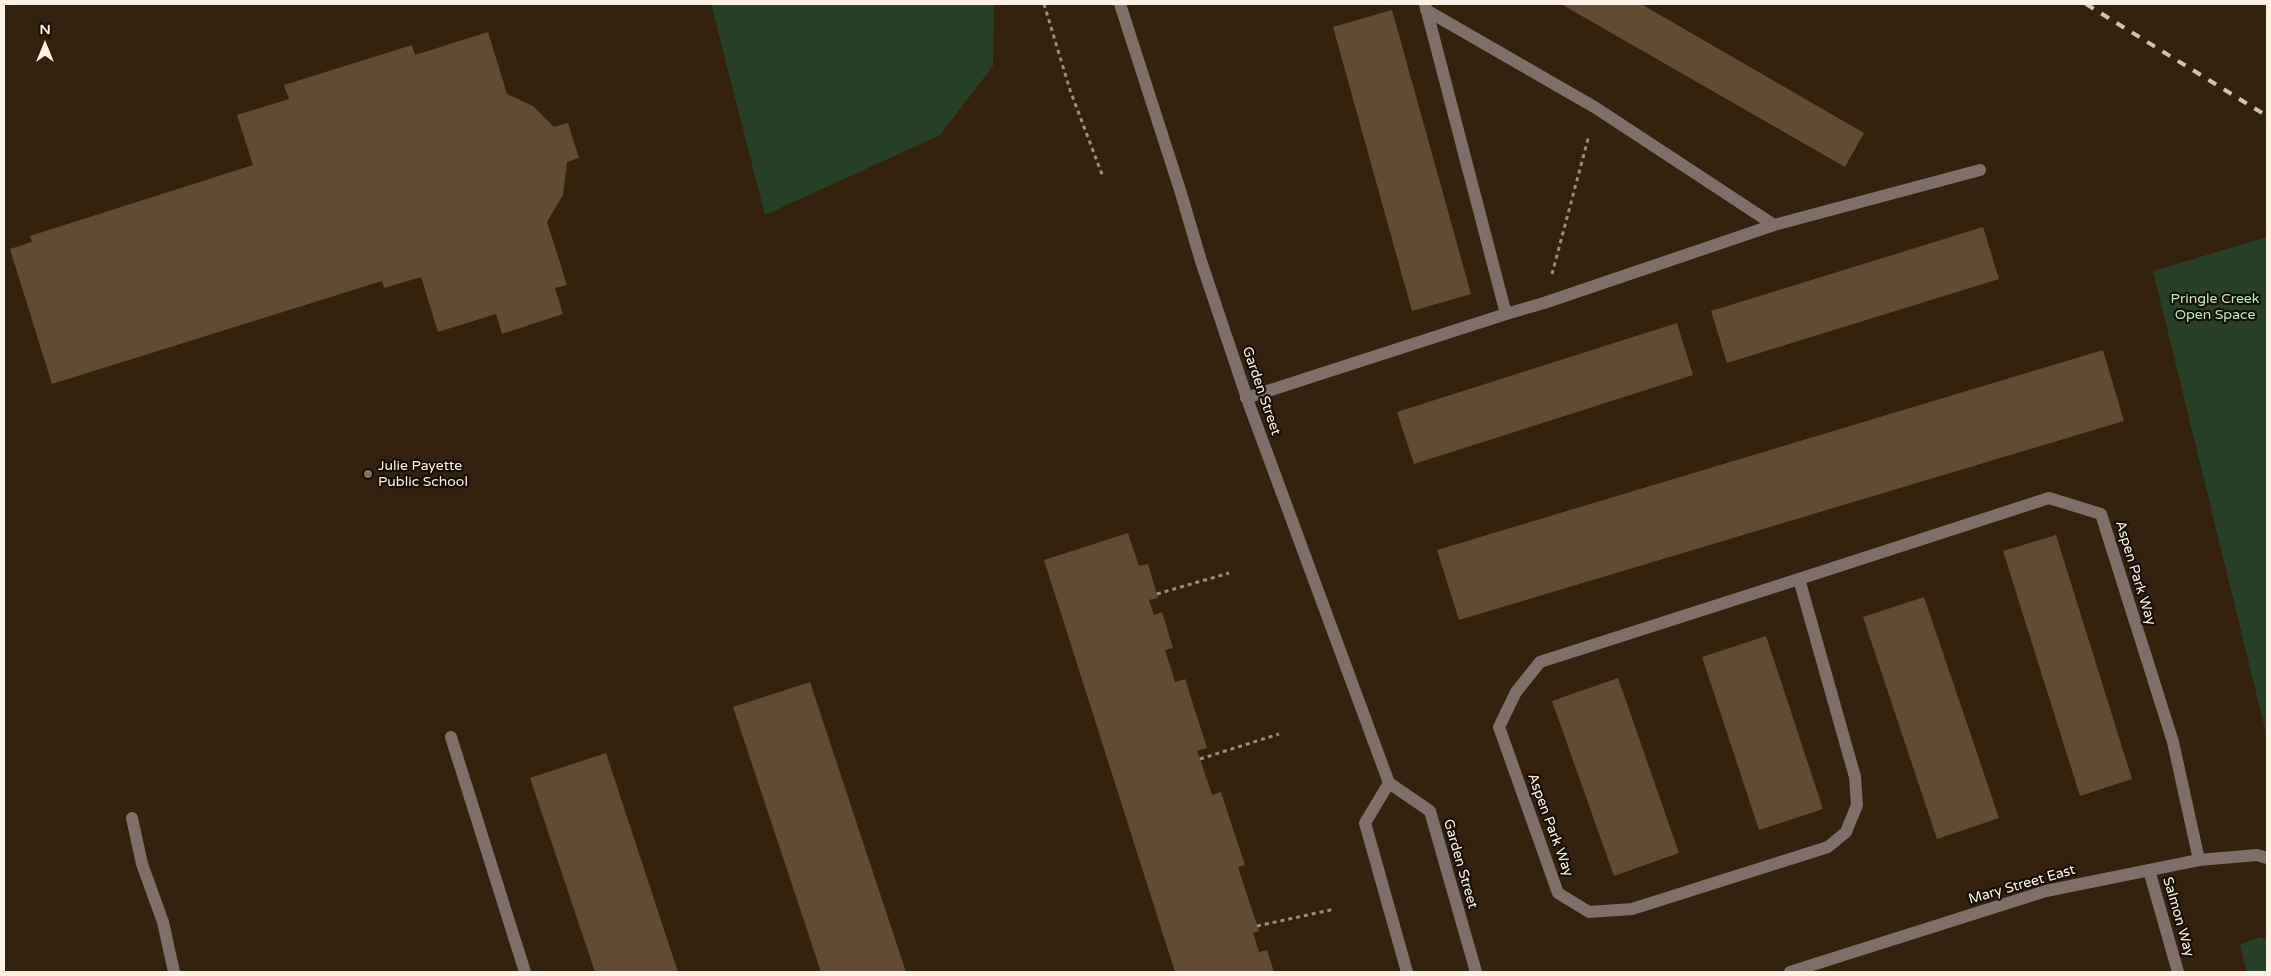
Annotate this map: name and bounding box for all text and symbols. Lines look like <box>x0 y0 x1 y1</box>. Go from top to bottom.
north arrow <box>20 20 70 70</box>
text: N <box>39 21 51 38</box>
park label: Pringle Creek Open Space <box>2171 291 2259 324</box>
street label: Garden Street <box>1238 345 1284 437</box>
place label: Julie Payette Public School <box>378 458 468 491</box>
marker: Julie Payette Public School <box>362 468 374 480</box>
street label: Aspen Park Way <box>2111 519 2159 627</box>
street label: Aspen Park Way <box>1524 771 1576 879</box>
street label: Garden Street <box>1439 817 1481 911</box>
street label: Mary Street East <box>1967 862 2077 908</box>
street label: Salmon Way <box>2159 875 2197 959</box>

